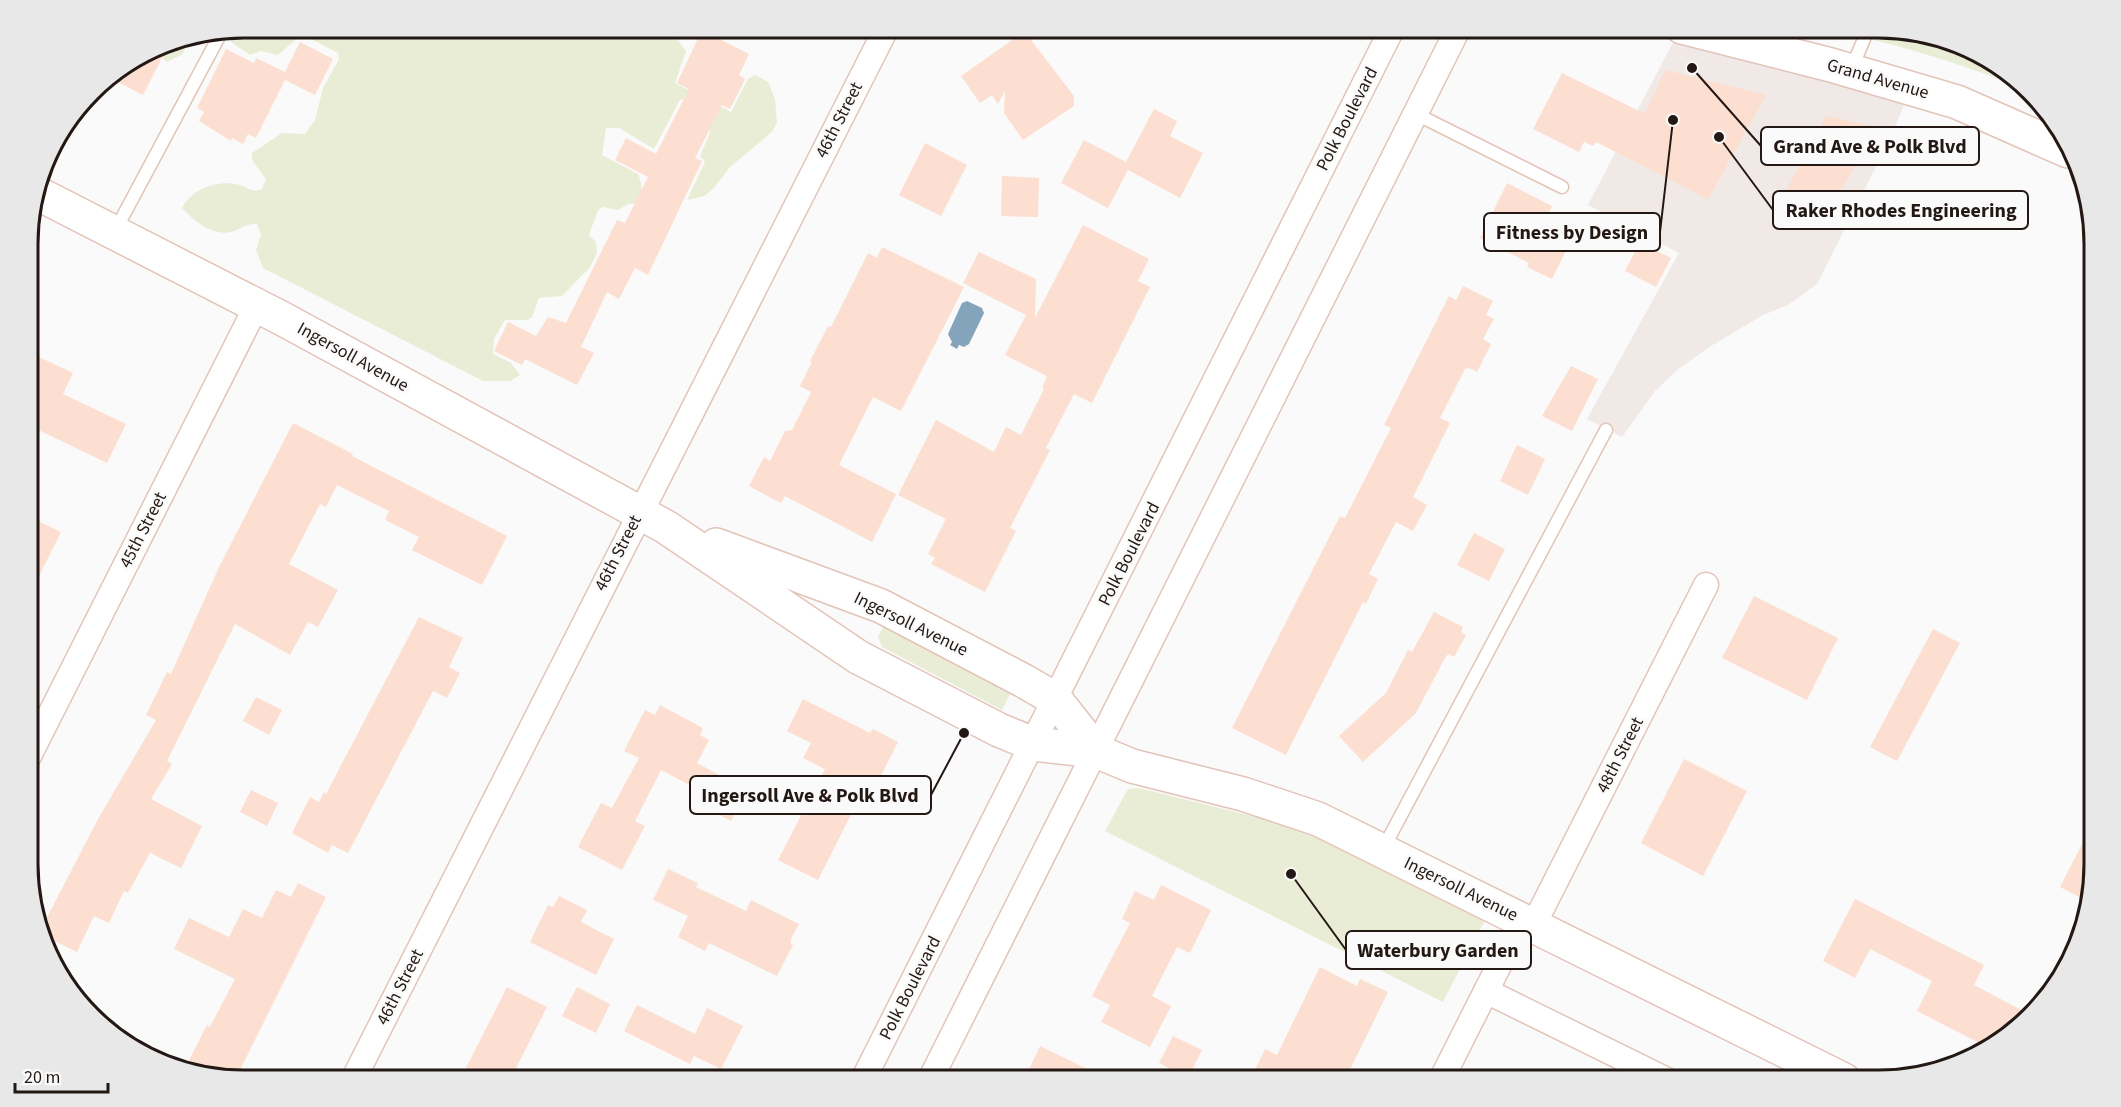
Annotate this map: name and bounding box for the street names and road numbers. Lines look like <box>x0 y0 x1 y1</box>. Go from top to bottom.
street label: Grand Avenue <box>1824 53 1932 105</box>
street label: Polk Boulevard <box>1310 63 1384 175</box>
street label: 46th Street <box>809 78 869 162</box>
street label: Ingersoll Avenue <box>293 316 413 398</box>
street label: 45th Street <box>113 488 173 572</box>
street label: Polk Boulevard <box>1092 498 1166 610</box>
street label: 46th Street <box>588 511 648 595</box>
street label: Ingersoll Avenue <box>850 586 972 662</box>
street label: 48th Street <box>1590 713 1650 797</box>
street label: Ingersoll Avenue <box>1400 851 1522 927</box>
street label: Polk Boulevard <box>873 932 947 1044</box>
street label: 46th Street <box>370 945 430 1029</box>

